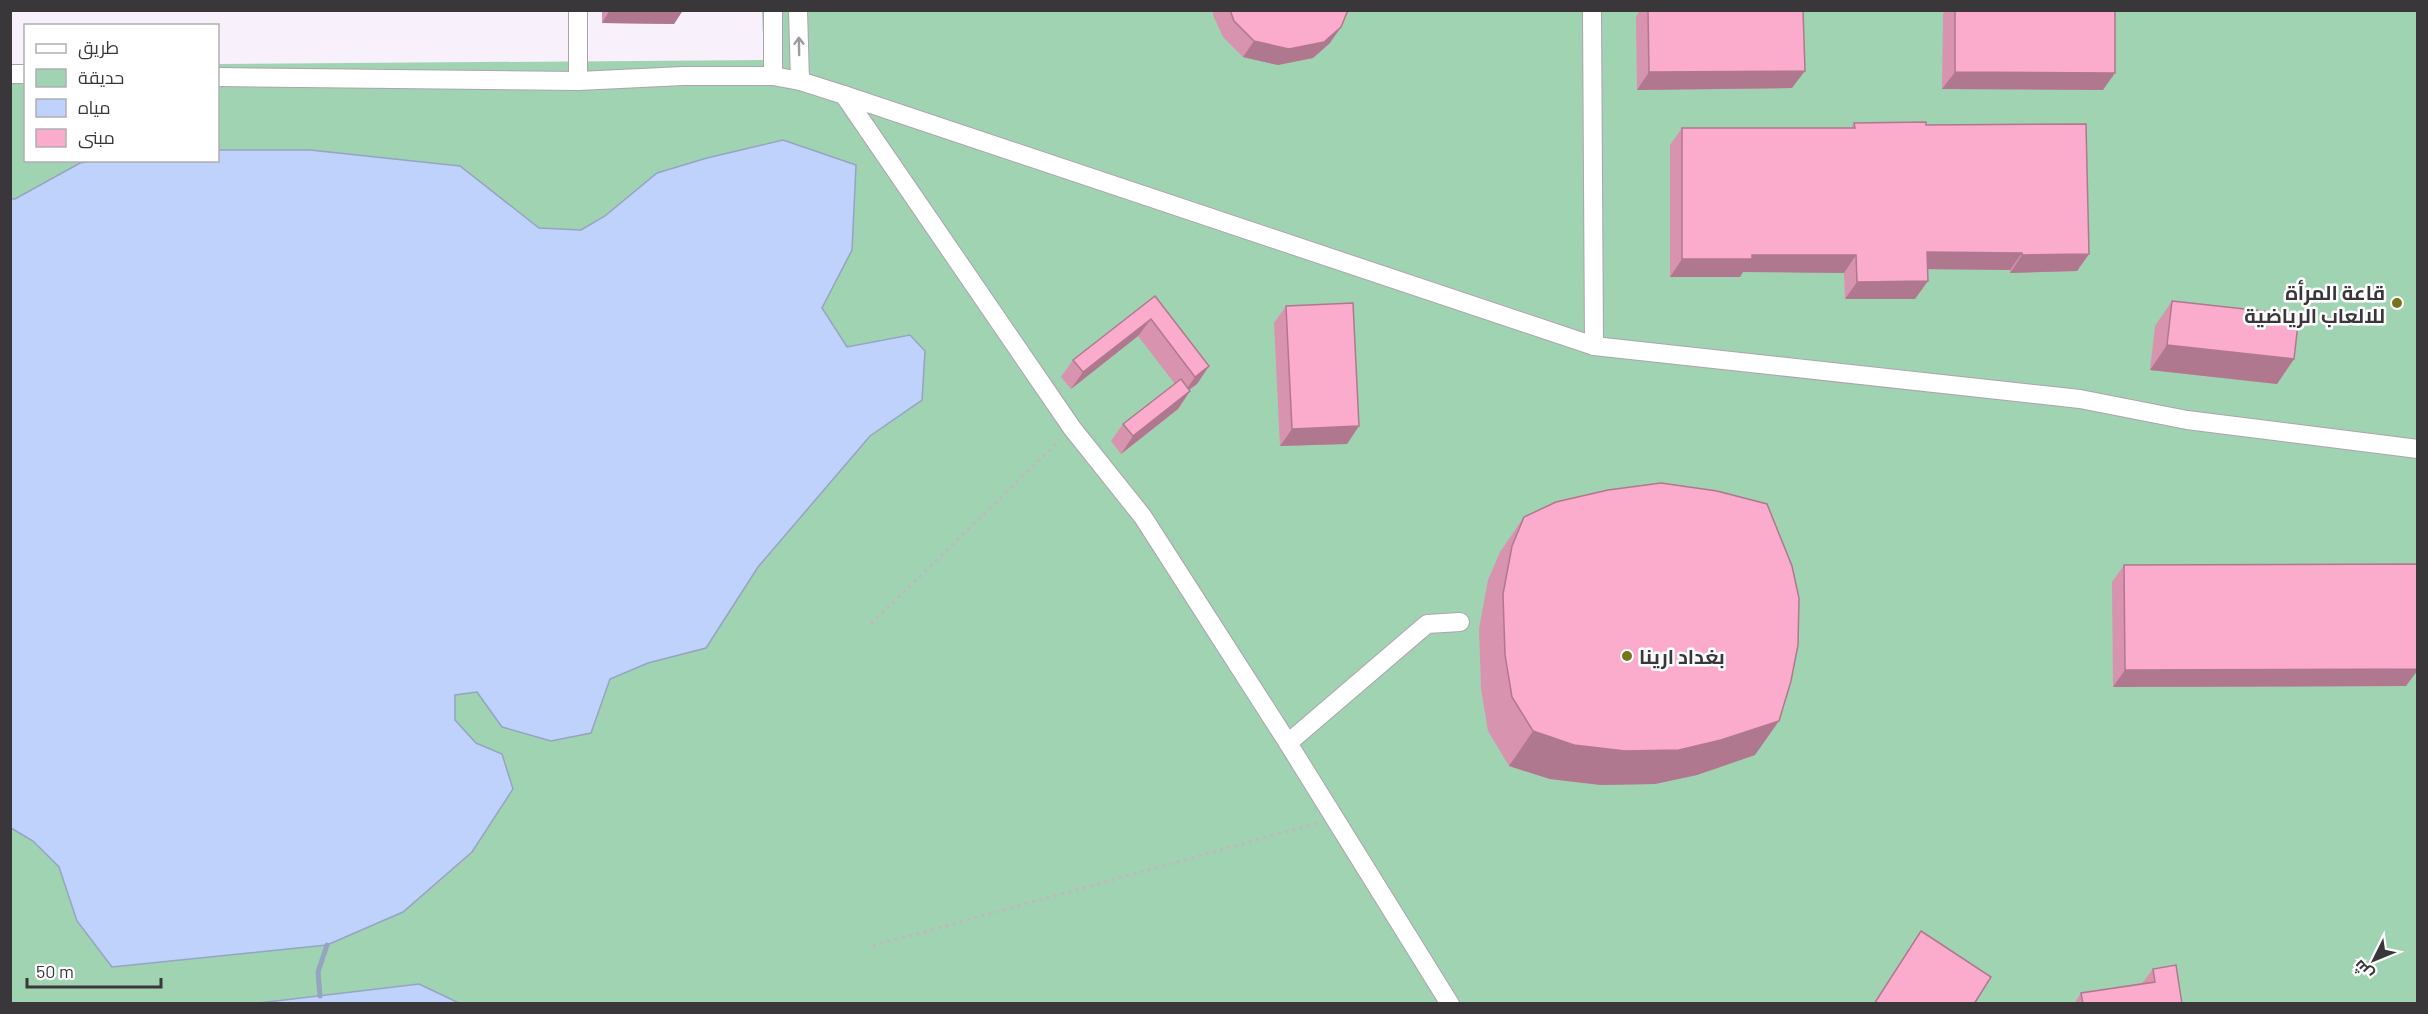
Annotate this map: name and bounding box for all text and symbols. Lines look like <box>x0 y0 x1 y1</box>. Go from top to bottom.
legend <box>24 24 219 162</box>
text: طريق <box>78 36 119 60</box>
one-way arrow <box>793 36 805 56</box>
text: حديقة <box>78 66 124 88</box>
text: مياه <box>78 96 111 118</box>
text: مبنى <box>78 126 115 149</box>
place label: قاعة المرأة للالعاب الرياضية <box>2244 279 2385 328</box>
marker: قاعة المرأة للالعاب الرياضية <box>2390 296 2404 310</box>
place label: بغداد ارينا <box>1639 644 1725 669</box>
marker: بغداد ارينا <box>1620 649 1634 663</box>
north arrow <box>2344 930 2404 990</box>
scale bar <box>27 951 160 989</box>
text: ش <box>2349 956 2377 985</box>
text: 50 m <box>36 960 74 982</box>

